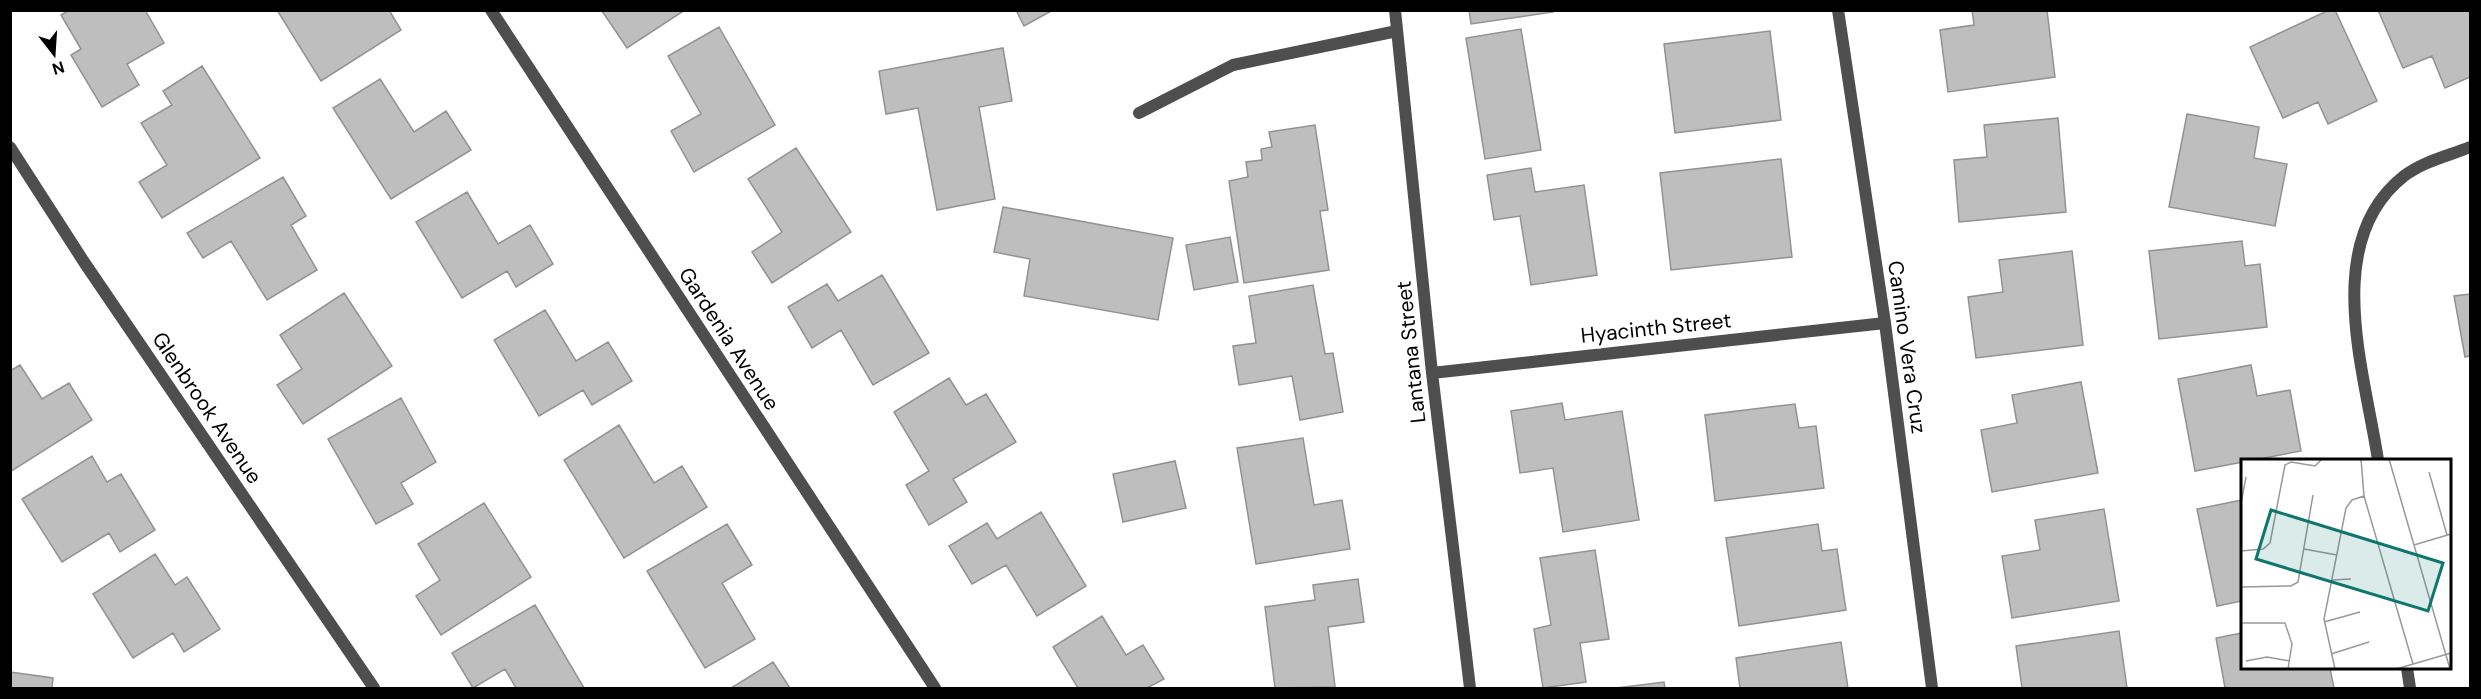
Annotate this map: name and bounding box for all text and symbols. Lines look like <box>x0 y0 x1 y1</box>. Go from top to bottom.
north arrow <box>24 24 84 84</box>
text: N <box>50 56 67 80</box>
street label: Camino Vera Cruz <box>1881 259 1933 435</box>
street label: Gardenia Avenue <box>672 262 786 416</box>
street label: Lantana Street <box>1390 280 1432 424</box>
street label: Hyacinth Street <box>1579 306 1733 350</box>
street label: Glenbrook Avenue <box>146 327 268 489</box>
inset map <box>2241 459 2451 669</box>

